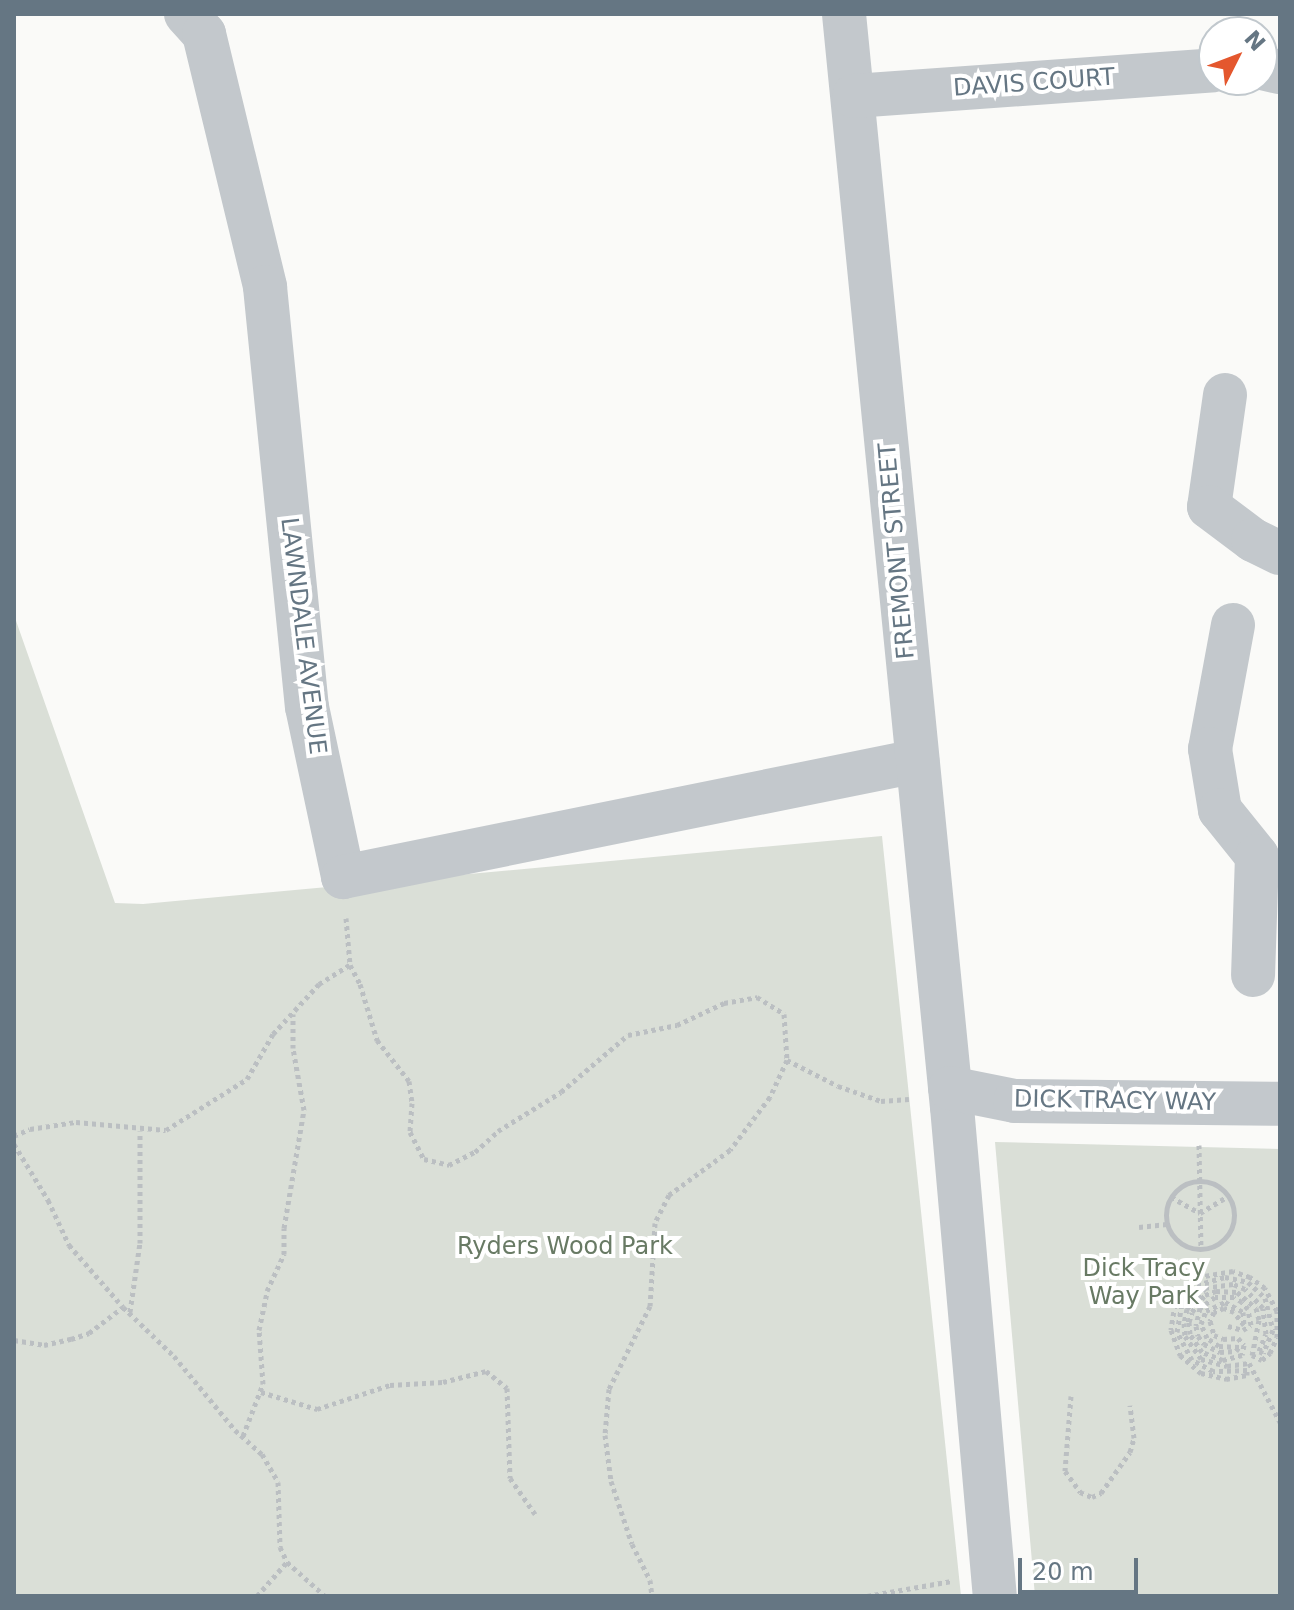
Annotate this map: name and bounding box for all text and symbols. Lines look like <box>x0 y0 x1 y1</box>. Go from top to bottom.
north arrow <box>1198 16 1278 96</box>
text: N <box>1239 26 1270 56</box>
street label: DAVIS COURT <box>952 63 1116 103</box>
street label: FREMONT STREET <box>873 442 921 660</box>
street label: LAWNDALE AVENUE <box>274 516 332 756</box>
street label: DICK TRACY WAY <box>1014 1085 1216 1117</box>
park label: Ryders Wood Park <box>457 1233 673 1261</box>
park label: Dick Tracy Way Park <box>1083 1255 1205 1311</box>
scale bar <box>1022 1542 1142 1592</box>
text: 20 m <box>1032 1558 1094 1586</box>

